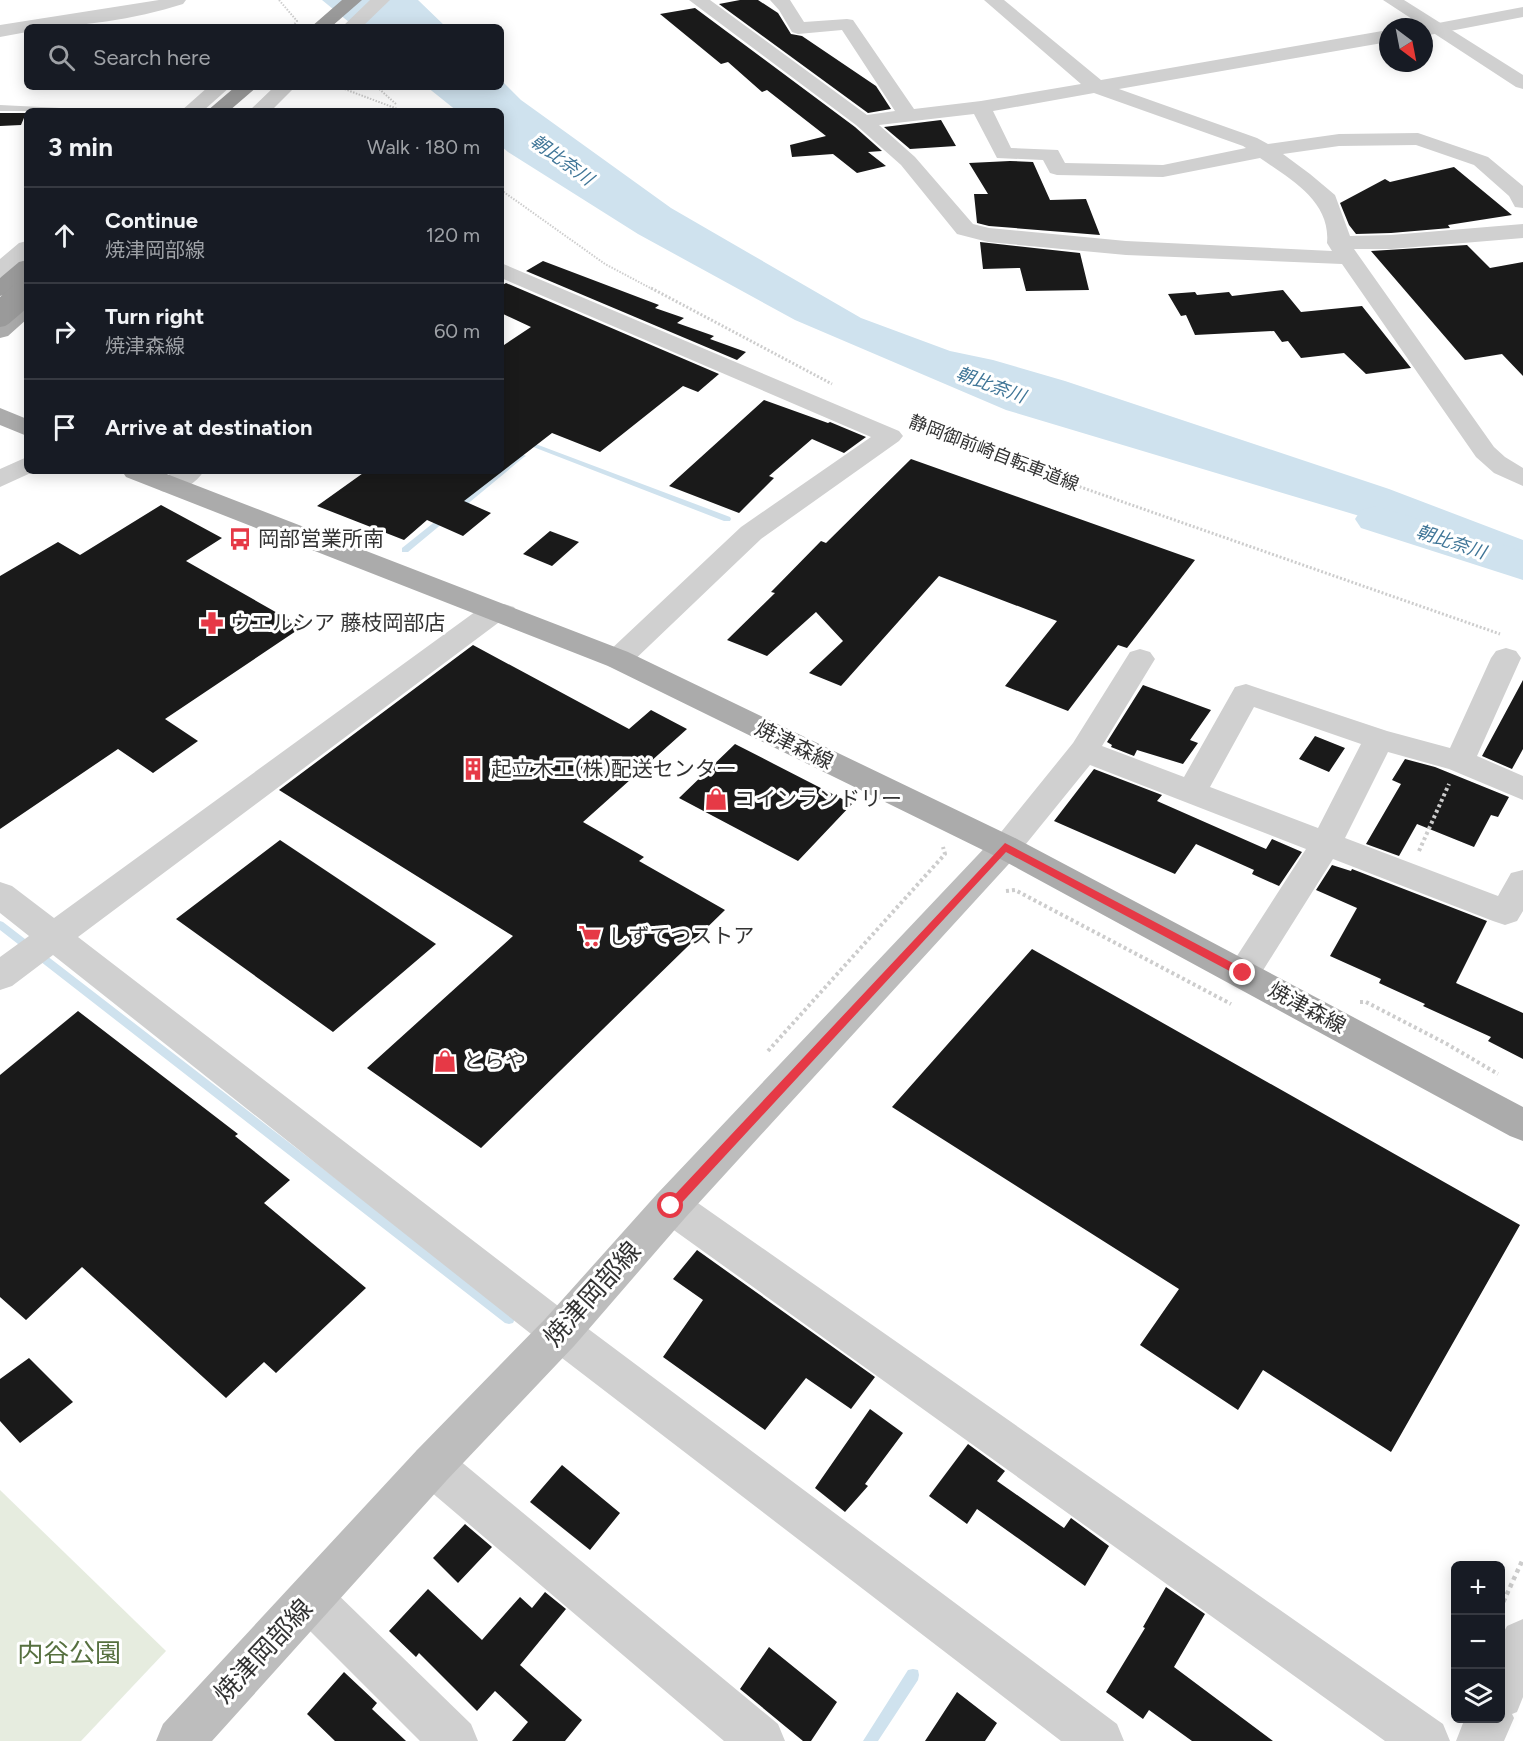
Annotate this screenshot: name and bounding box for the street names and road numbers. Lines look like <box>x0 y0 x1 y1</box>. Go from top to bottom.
street label: 静岡御前崎自転車道線 <box>906 410 1082 496</box>
street label: 焼津森線 <box>751 715 837 774</box>
street label: 焼津森線 <box>1264 977 1350 1038</box>
street label: 焼津岡部線 <box>537 1235 647 1353</box>
street label: 焼津岡部線 <box>207 1593 319 1709</box>

